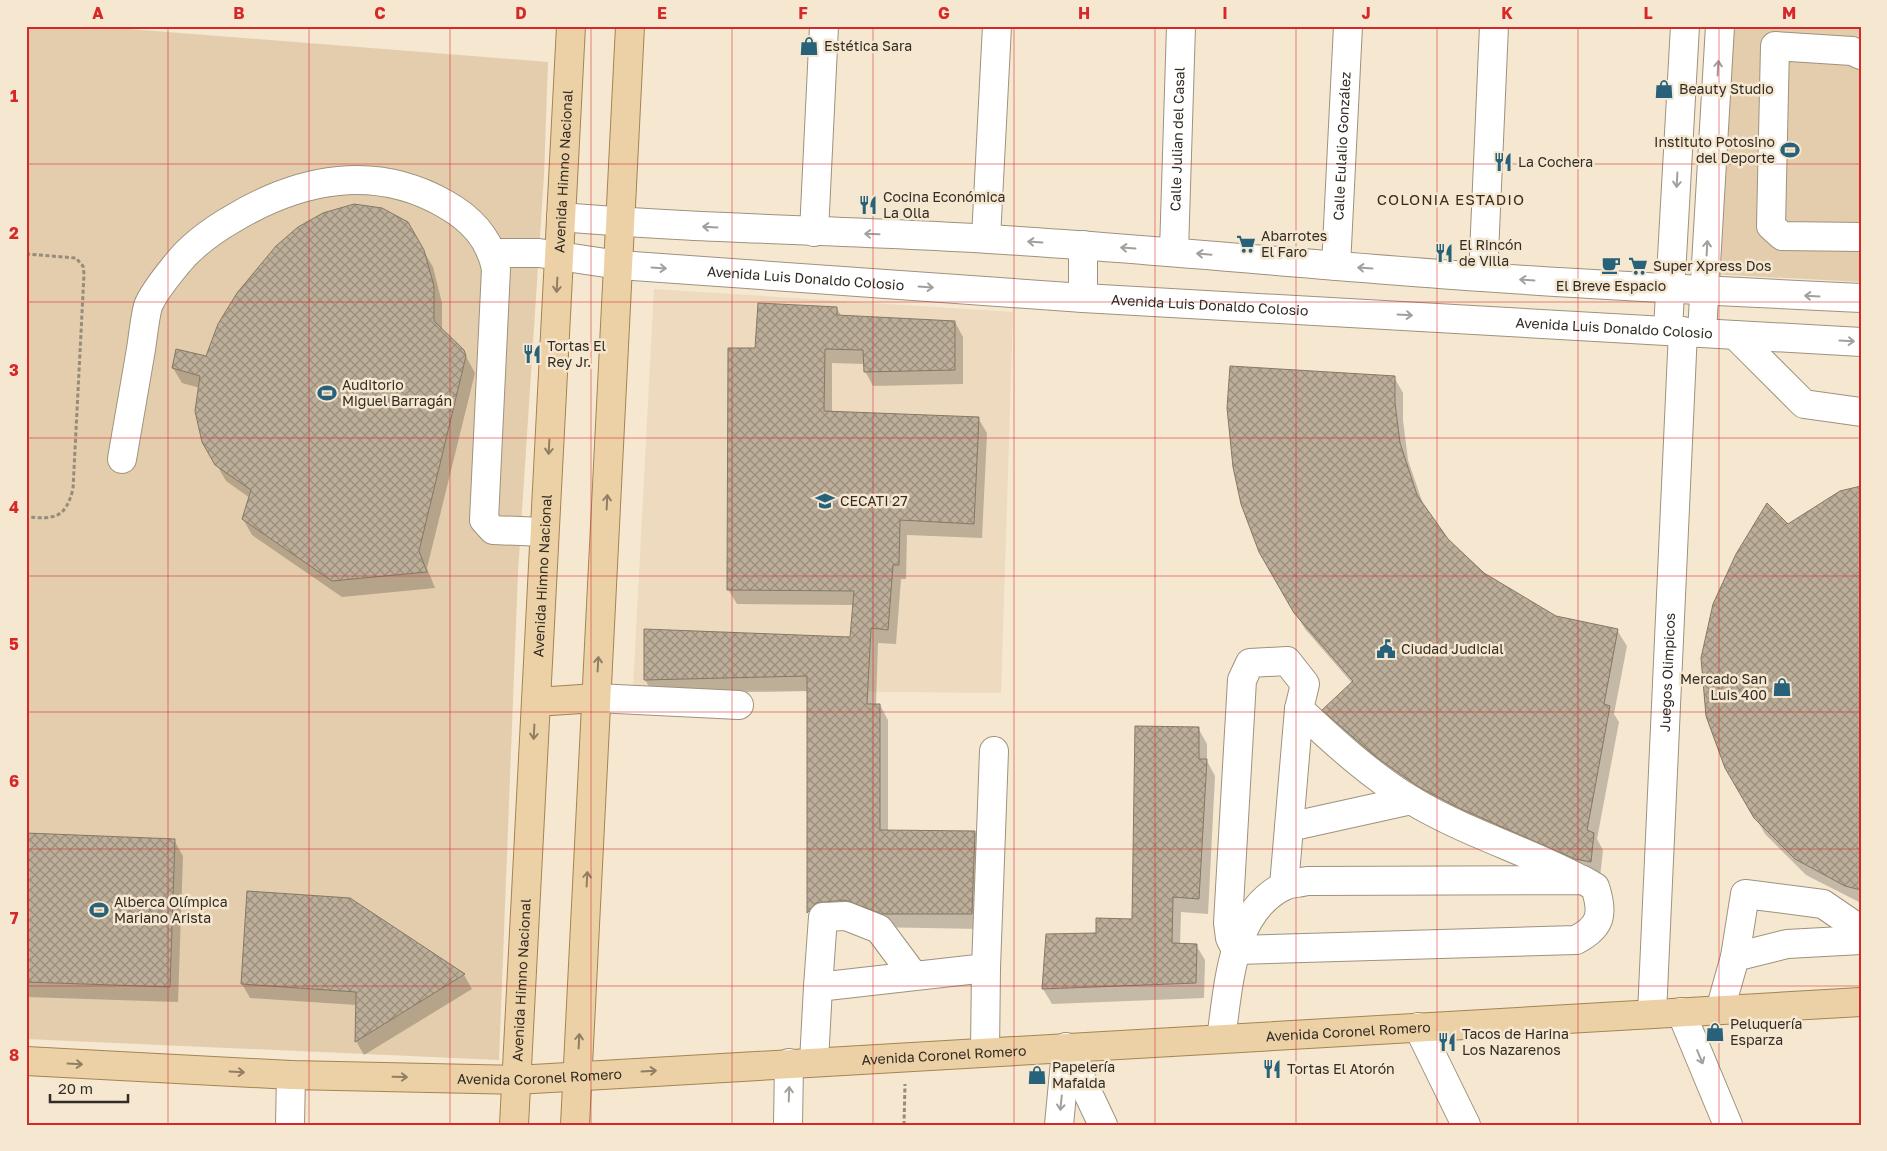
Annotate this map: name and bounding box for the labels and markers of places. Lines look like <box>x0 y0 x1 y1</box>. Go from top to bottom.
shop icon: Estética Sara <box>798 35 820 57</box>
place label: Estética Sara <box>824 37 912 54</box>
shop icon: Beauty Studio <box>1653 78 1675 100</box>
place label: Beauty Studio <box>1679 80 1774 97</box>
place label: Instituto Potosino del Deporte <box>1654 133 1775 166</box>
sports icon: Instituto Potosino del Deporte <box>1779 139 1801 161</box>
restaurant icon: La Cochera <box>1492 151 1514 173</box>
place label: La Cochera <box>1518 153 1593 170</box>
place label: Cocina Económica La Olla <box>883 188 1005 221</box>
restaurant icon: Cocina Económica La Olla <box>857 194 879 216</box>
place label: Abarrotes El Faro <box>1261 227 1327 260</box>
supermarket icon: Abarrotes El Faro <box>1235 233 1257 255</box>
place label: El Rincón de Villa <box>1459 236 1522 269</box>
restaurant icon: El Rincón de Villa <box>1433 242 1455 264</box>
cafe icon: El Breve Espacio <box>1600 254 1622 276</box>
supermarket icon: Super Xpress Dos <box>1627 255 1649 277</box>
place label: Super Xpress Dos <box>1653 257 1771 274</box>
place label: El Breve Espacio <box>1556 277 1666 294</box>
place label: Tortas El Rey Jr. <box>547 337 606 370</box>
restaurant icon: Tortas El Rey Jr. <box>521 343 543 365</box>
place label: Auditorio Miguel Barragán <box>342 376 452 409</box>
sports icon: Auditorio Miguel Barragán <box>316 382 338 404</box>
school or university icon: CECATI 27 <box>814 490 836 512</box>
place label: CECATI 27 <box>840 492 908 509</box>
public building icon: Ciudad Judicial <box>1375 638 1397 660</box>
place label: Ciudad Judicial <box>1401 640 1504 657</box>
place label: Mercado San Luis 400 <box>1680 670 1767 703</box>
shop icon: Mercado San Luis 400 <box>1771 676 1793 698</box>
place label: Alberca Olímpica Mariano Arista <box>114 893 228 926</box>
sports icon: Alberca Olímpica Mariano Arista <box>88 899 110 921</box>
place label: Peluquería Esparza <box>1730 1015 1802 1048</box>
shop icon: Peluquería Esparza <box>1704 1021 1726 1043</box>
place label: Tacos de Harina Los Nazarenos <box>1462 1025 1569 1058</box>
restaurant icon: Tacos de Harina Los Nazarenos <box>1436 1031 1458 1053</box>
place label: Papelería Mafalda <box>1052 1058 1115 1091</box>
restaurant icon: Tortas El Atorón <box>1261 1058 1283 1080</box>
place label: Tortas El Atorón <box>1287 1060 1395 1077</box>
shop icon: Papelería Mafalda <box>1026 1064 1048 1086</box>

